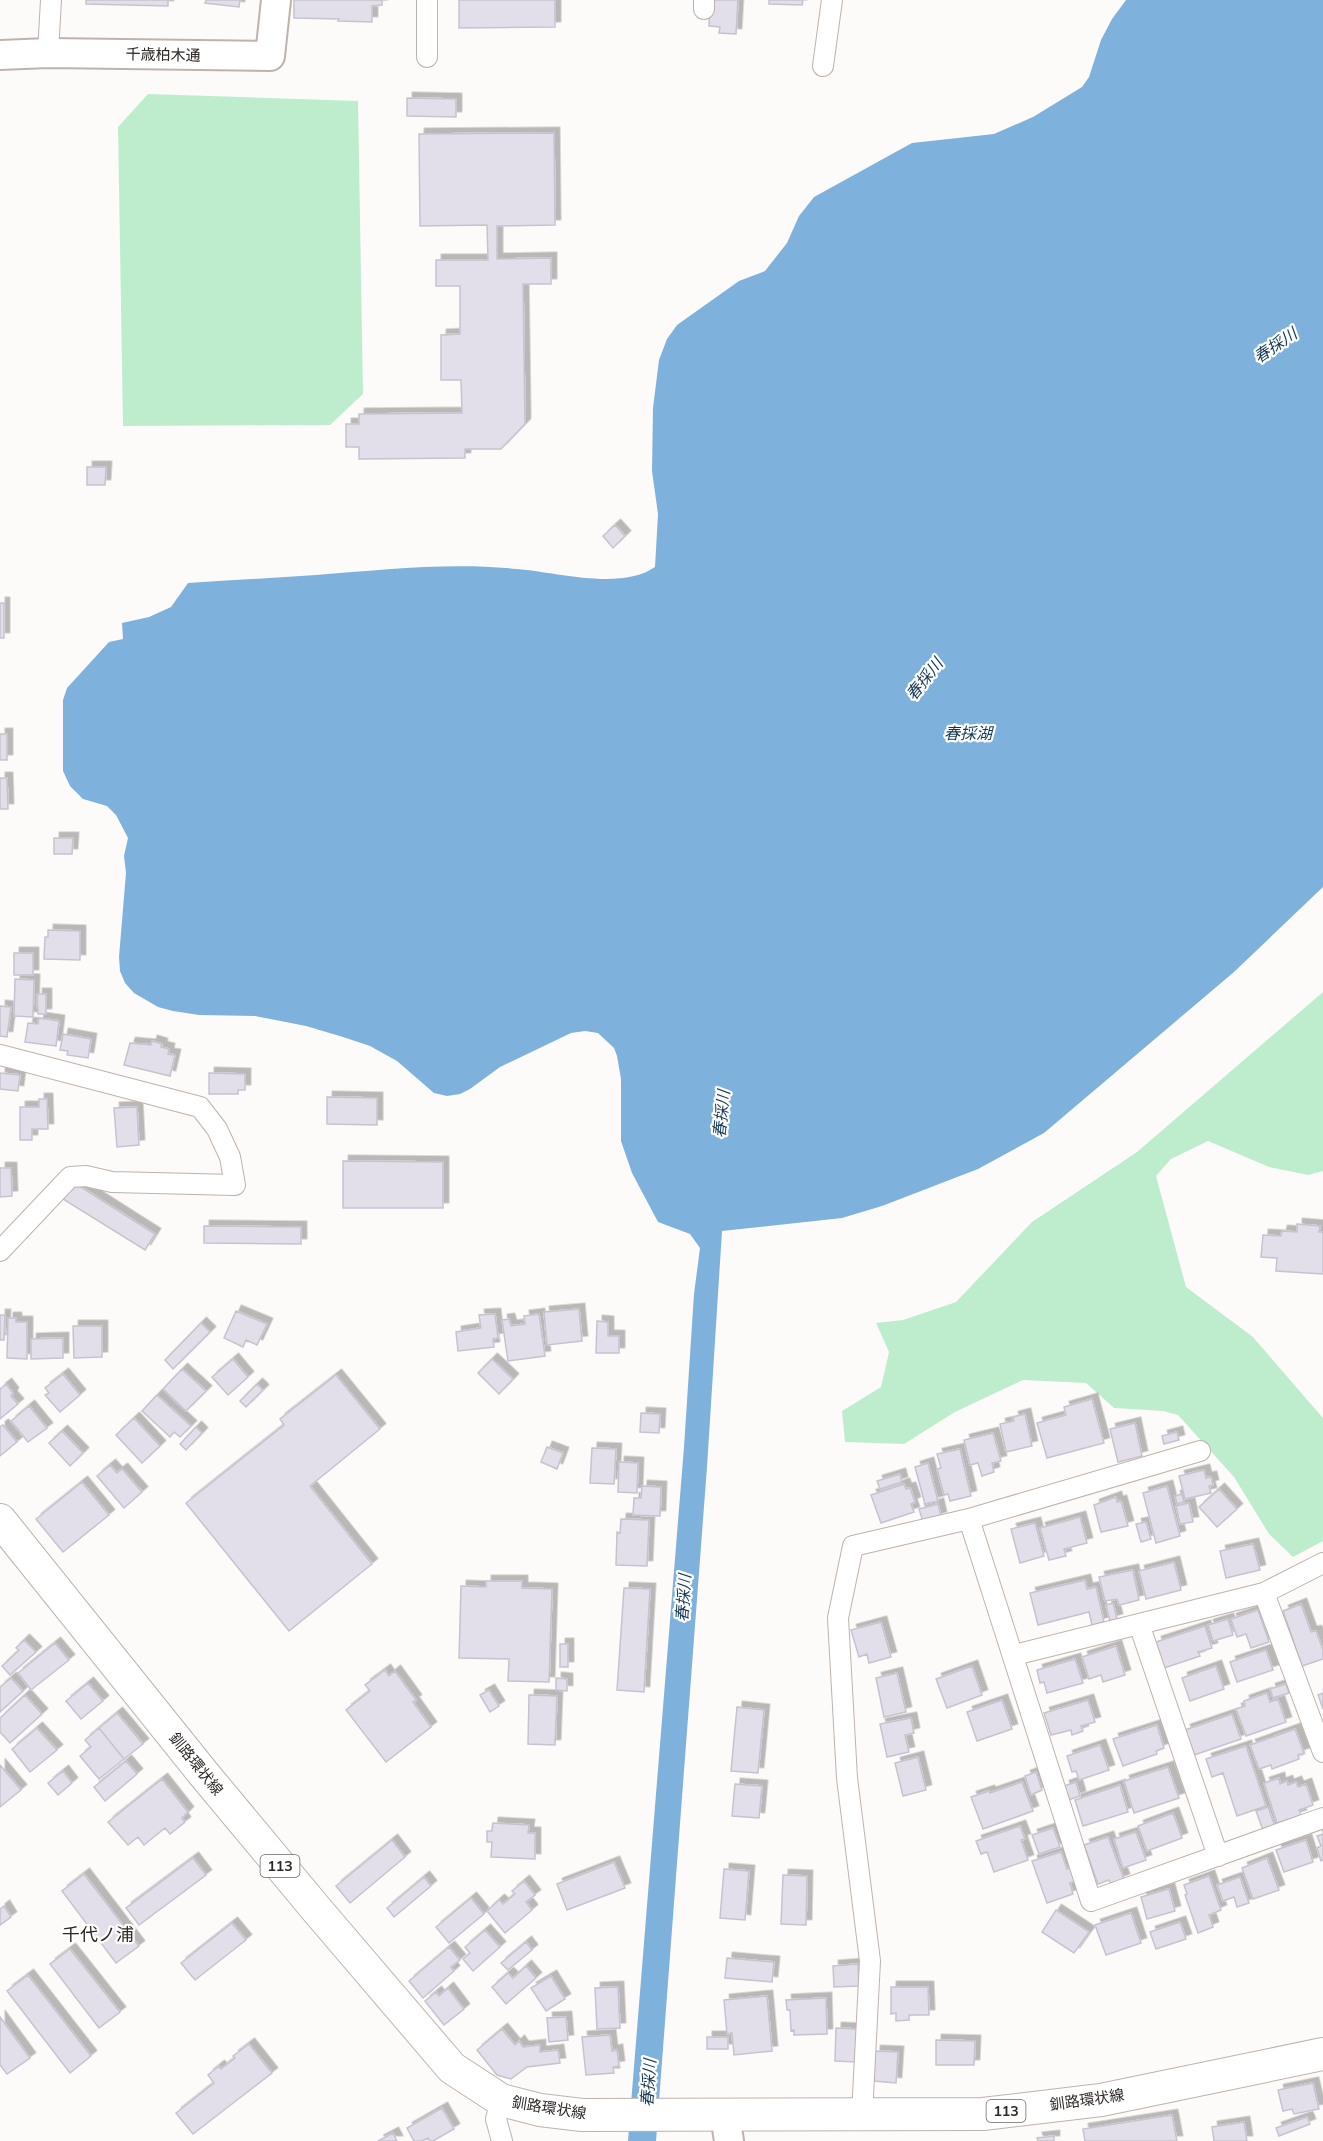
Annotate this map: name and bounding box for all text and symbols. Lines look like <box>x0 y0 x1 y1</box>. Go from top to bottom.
street label: 千歳柏木通 <box>125 44 201 65</box>
water label: 春採川 <box>1250 322 1302 367</box>
water label: 春採川 <box>901 652 948 704</box>
water label: 春採湖 <box>944 723 995 743</box>
water label: 春採川 <box>709 1087 734 1139</box>
water label: 春採川 <box>671 1571 695 1623</box>
street label: 釧路環状線 <box>165 1729 227 1799</box>
road number: 113 <box>260 1855 300 1877</box>
district label: 千代ノ浦 <box>62 1923 134 1946</box>
water label: 春採川 <box>636 2056 660 2108</box>
street label: 釧路環状線 <box>1048 2085 1125 2114</box>
street label: 釧路環状線 <box>511 2092 588 2123</box>
road number: 113 <box>986 2100 1026 2122</box>

